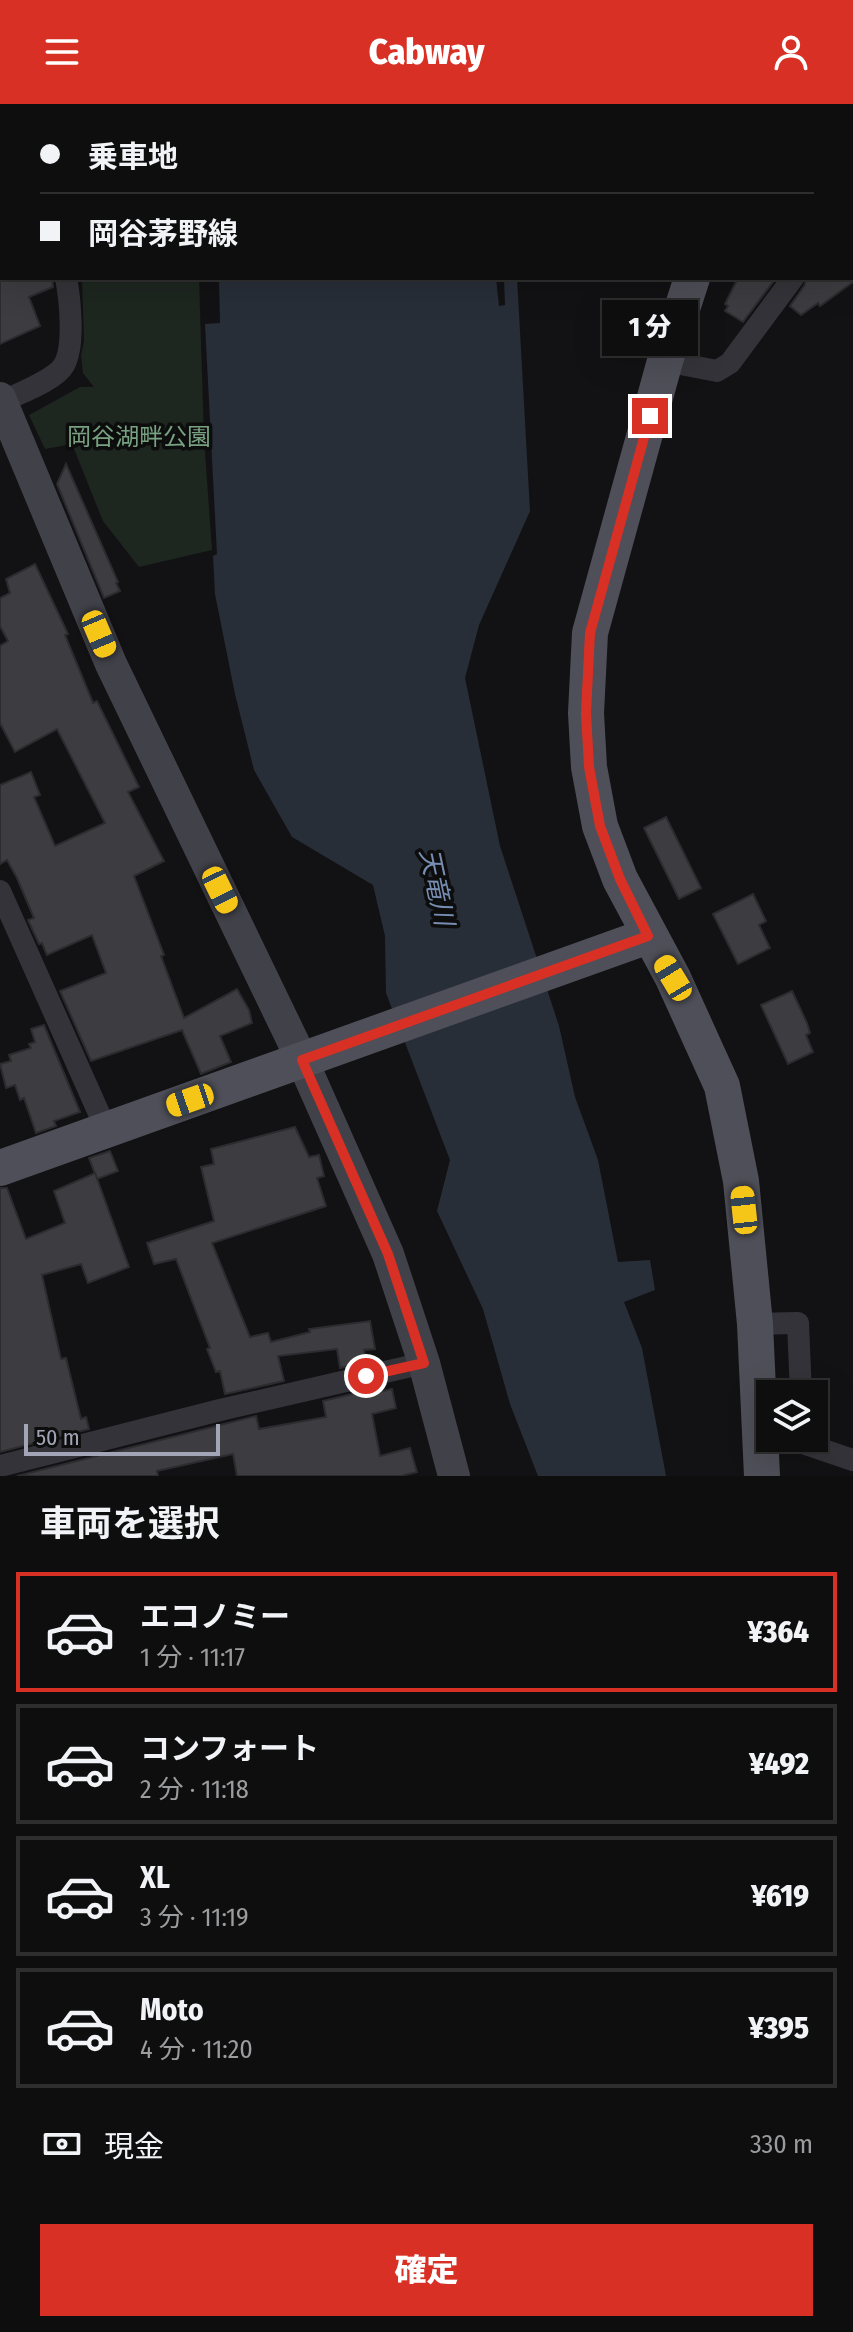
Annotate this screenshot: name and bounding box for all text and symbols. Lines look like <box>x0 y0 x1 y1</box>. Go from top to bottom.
icon: menu <box>40 30 84 74</box>
text: Cabway <box>369 30 484 74</box>
icon: person <box>769 30 813 74</box>
text: 乗車地 <box>88 139 178 175</box>
text: 岡谷茅野線 <box>88 216 238 252</box>
callout: 1 分 <box>602 300 698 356</box>
text: 1 分 <box>629 312 671 343</box>
route end <box>632 398 668 434</box>
park label: 岡谷湖畔公園 <box>67 423 211 451</box>
car <box>79 607 119 661</box>
water label: 天竜川 <box>413 846 460 931</box>
car <box>199 863 241 917</box>
car <box>650 951 696 1005</box>
car <box>163 1081 217 1119</box>
car <box>730 1185 758 1235</box>
route start <box>348 1358 384 1394</box>
map controls <box>756 1380 828 1452</box>
button: layers <box>756 1380 828 1452</box>
scale bar <box>24 1420 220 1456</box>
text: 50 m <box>36 1424 80 1451</box>
text: 車両を選択 <box>40 1502 220 1546</box>
icon: car <box>44 1596 116 1668</box>
text: エコノミー <box>140 1599 290 1635</box>
text: ¥364 <box>747 1614 809 1650</box>
text: 1 分 · 11:17 <box>140 1642 245 1673</box>
icon: car <box>44 1728 116 1800</box>
text: コンフォート <box>140 1731 319 1767</box>
text: ¥492 <box>749 1746 809 1782</box>
text: 2 分 · 11:18 <box>140 1774 249 1805</box>
icon: car <box>44 1860 116 1932</box>
text: XL <box>140 1860 170 1896</box>
text: ¥619 <box>751 1878 809 1914</box>
text: 3 分 · 11:19 <box>140 1902 249 1933</box>
icon: car <box>44 1992 116 2064</box>
text: Moto <box>140 1992 204 2028</box>
text: ¥395 <box>748 2010 809 2046</box>
text: 4 分 · 11:20 <box>140 2034 253 2065</box>
icon: cash <box>40 2122 84 2166</box>
text: 現金 <box>104 2129 164 2165</box>
text: 330 m <box>750 2129 813 2160</box>
button: 確定 <box>40 2224 813 2316</box>

